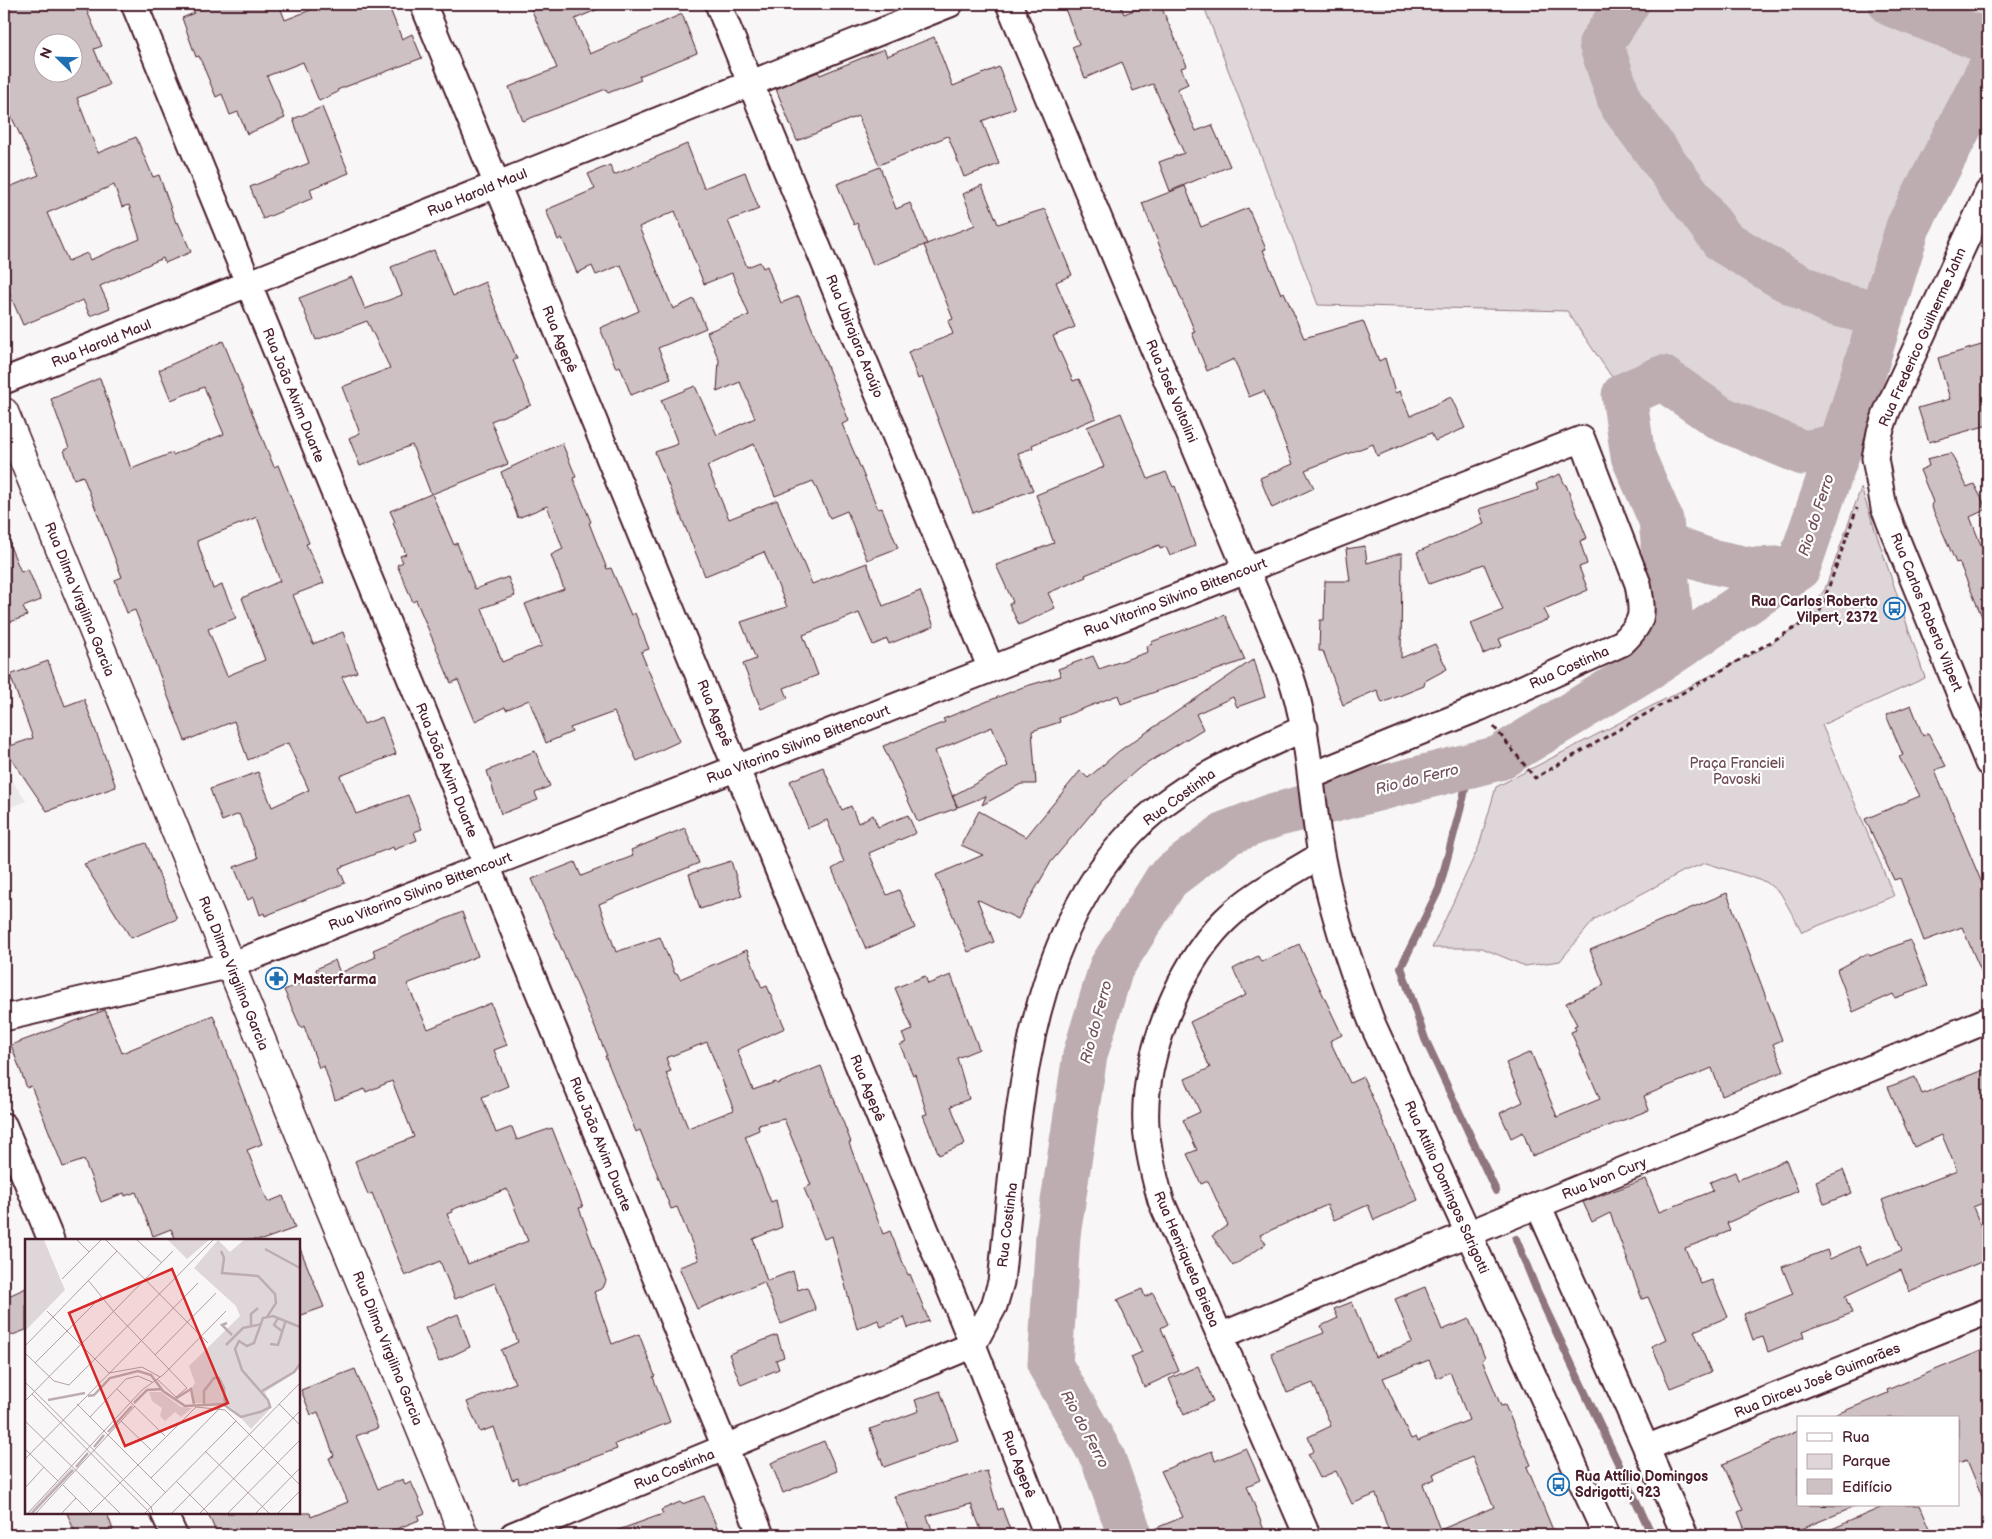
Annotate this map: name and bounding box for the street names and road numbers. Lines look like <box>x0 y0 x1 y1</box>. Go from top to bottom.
street label: Rua Harold Maul <box>425 165 530 220</box>
street label: Rua Frederico Guilherme Jahn <box>1875 245 1970 429</box>
street label: Rua Ubirajara Araújo <box>822 272 887 400</box>
street label: Rua Agepê <box>538 303 581 376</box>
street label: Rua Harold Maul <box>49 316 154 371</box>
street label: Rua João Alvim Duarte <box>259 325 328 465</box>
street label: Rua José Voltolini <box>1142 337 1201 445</box>
street label: Rua Dilma Virgilina Garcia <box>41 520 118 679</box>
street label: Rua Carlos Roberto Vilpert <box>1887 530 1966 695</box>
street label: Rua Vitorino Silvino Bittencourt <box>1081 554 1270 640</box>
street label: Rua Costinha <box>1527 642 1612 693</box>
street label: Rua Agepê <box>693 677 736 750</box>
street label: Rua João Alvim Duarte <box>412 700 481 840</box>
street label: Rua Vitorino Silvino Bittencourt <box>704 701 893 787</box>
street label: Rua Costinha <box>1140 765 1219 829</box>
street label: Rua Vitorino Silvino Bittencourt <box>326 848 515 934</box>
street label: Rua Dilma Virgilina Garcia <box>195 894 272 1053</box>
street label: Rua Agepê <box>846 1052 889 1125</box>
street label: Rua João Alvim Duarte <box>566 1074 635 1214</box>
street label: Rua Attílio Domingos Sdrigotti <box>1401 1098 1493 1276</box>
street label: Rua Ivon Cury <box>1559 1154 1650 1203</box>
street label: Rua Costinha <box>994 1182 1021 1268</box>
street label: Rua Henriqueta Brieba <box>1150 1189 1223 1330</box>
street label: Rua Dilma Virgilina Garcia <box>349 1269 426 1428</box>
street label: Rua Dirceu José Guimarães <box>1732 1339 1903 1422</box>
street label: Rua Agepê <box>998 1428 1039 1501</box>
street label: Rua Costinha <box>631 1446 717 1493</box>

